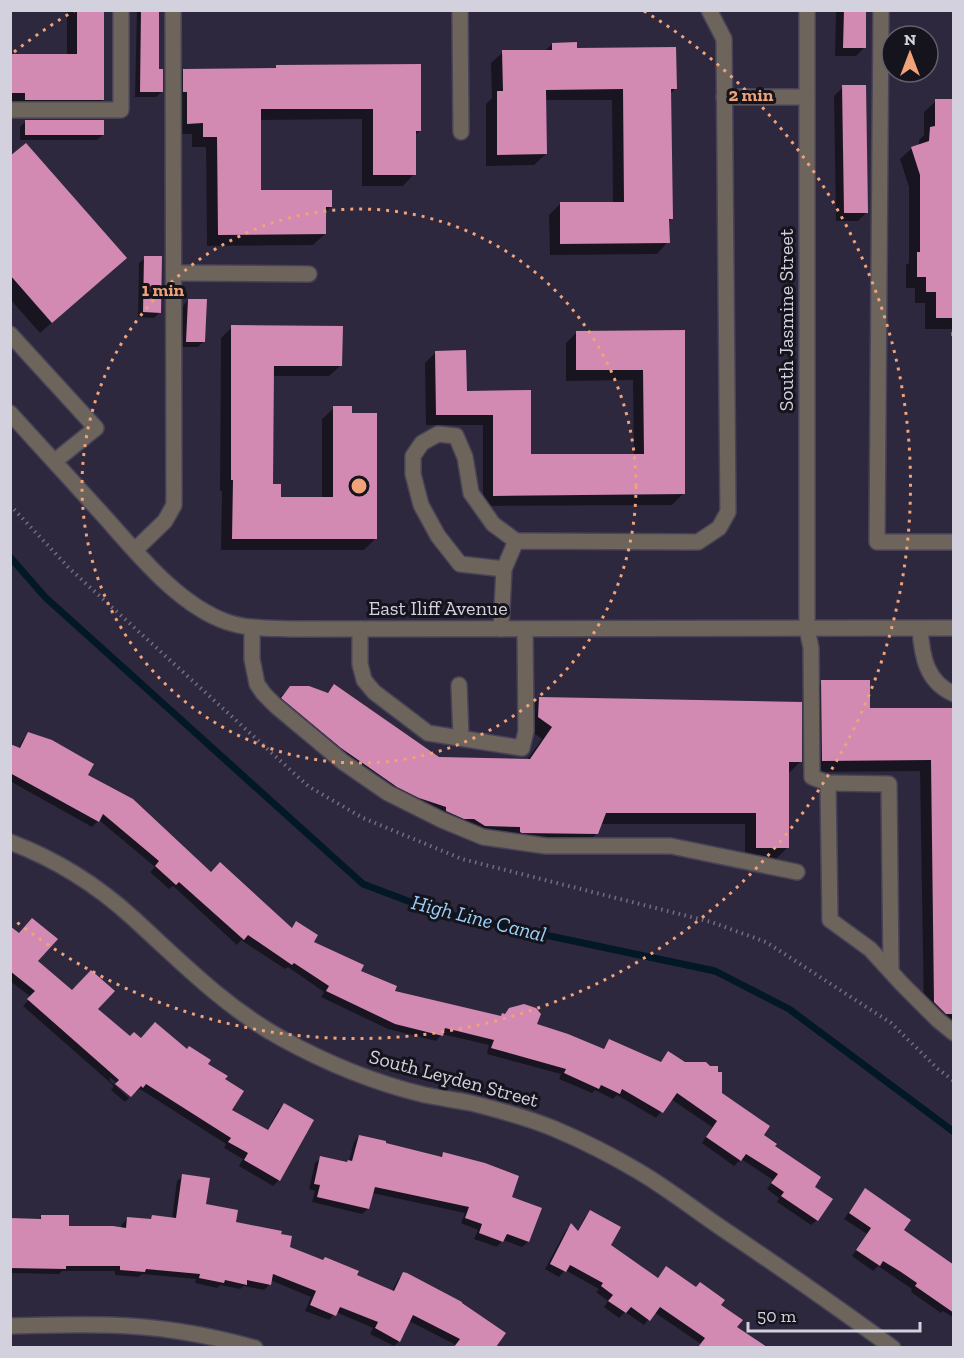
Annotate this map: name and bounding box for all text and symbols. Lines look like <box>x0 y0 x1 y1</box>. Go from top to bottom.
north arrow <box>880 24 940 84</box>
text: N <box>904 30 916 49</box>
text: 2 min <box>729 84 774 106</box>
street label: South Jasmine Street <box>774 228 798 411</box>
text: 1 min <box>142 279 185 301</box>
centre of rings <box>349 476 369 496</box>
street label: East Iliff Avenue <box>368 596 508 620</box>
water label: High Line Canal <box>409 889 549 947</box>
street label: South Leyden Street <box>367 1044 542 1112</box>
scale bar <box>748 1295 920 1333</box>
text: 50 m <box>757 1305 797 1327</box>

